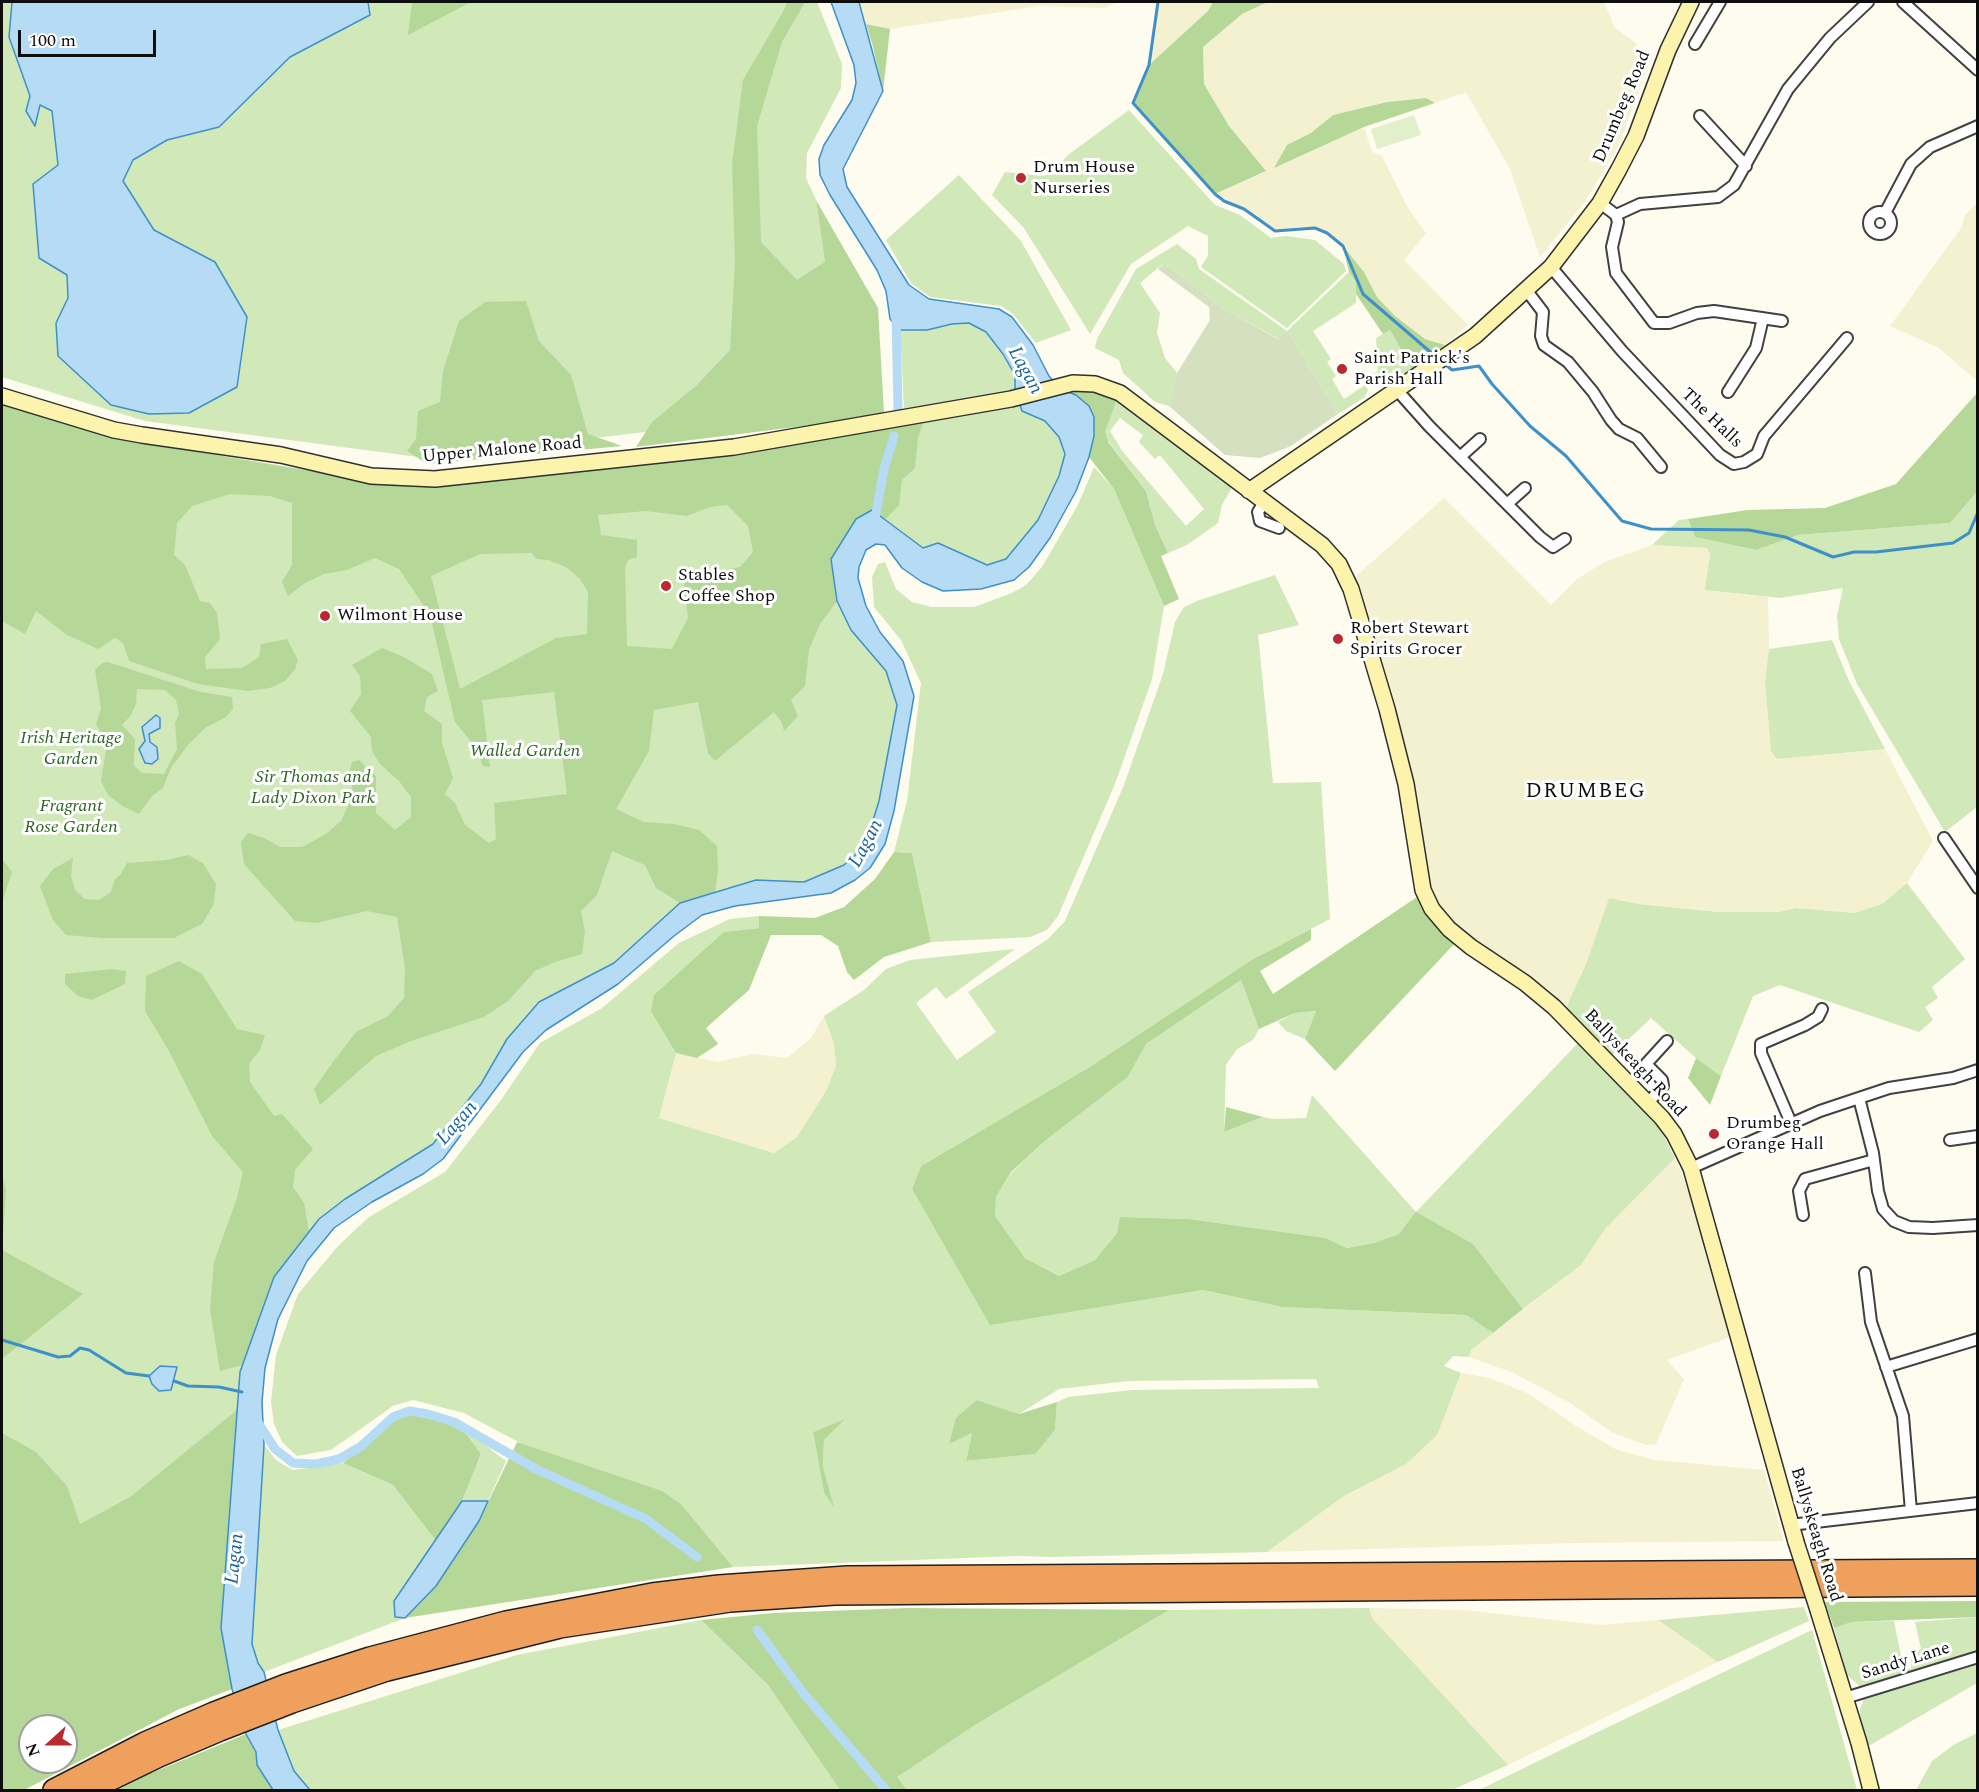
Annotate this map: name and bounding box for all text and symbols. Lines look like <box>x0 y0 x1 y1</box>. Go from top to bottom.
scale bar <box>21 18 159 56</box>
text: 100 m <box>29 27 76 54</box>
street label: Drumbeg Road <box>1590 47 1656 167</box>
place label: Drum House Nurseries <box>1033 157 1135 200</box>
marker: Drum House Nurseries <box>1014 171 1028 185</box>
water label: Lagan <box>1001 343 1047 399</box>
place label: Saint Patrick's Parish Hall <box>1354 348 1470 391</box>
marker: Saint Patrick's Parish Hall <box>1335 362 1349 376</box>
street label: The Halls <box>1676 384 1746 454</box>
street label: Upper Malone Road <box>421 433 583 469</box>
place label: Stables Coffee Shop <box>678 565 775 608</box>
marker: Stables Coffee Shop <box>659 579 673 593</box>
place label: Wilmont House <box>337 605 463 627</box>
marker: Wilmont House <box>318 609 332 623</box>
place label: Robert Stewart Spirits Grocer <box>1350 618 1469 660</box>
marker: Robert Stewart Spirits Grocer <box>1331 632 1345 646</box>
park label: Irish Heritage Garden <box>20 728 122 771</box>
park label: Walled Garden <box>470 741 580 763</box>
park label: Sir Thomas and Lady Dixon Park <box>251 767 375 810</box>
district label: DRUMBEG <box>1525 780 1647 806</box>
park label: Fragrant Rose Garden <box>24 796 118 838</box>
water label: Lagan <box>844 816 890 872</box>
street label: Ballyskeagh Road <box>1578 1005 1690 1123</box>
water label: Lagan <box>432 1097 484 1151</box>
place label: Drumbeg Orange Hall <box>1726 1113 1824 1156</box>
marker: Drumbeg Orange Hall <box>1707 1127 1721 1141</box>
street label: Ballyskeagh Road <box>1784 1465 1846 1605</box>
water label: Lagan <box>221 1532 251 1586</box>
street label: Sandy Lane <box>1859 1638 1953 1686</box>
north arrow <box>18 1714 78 1774</box>
text: N <box>20 1739 47 1760</box>

